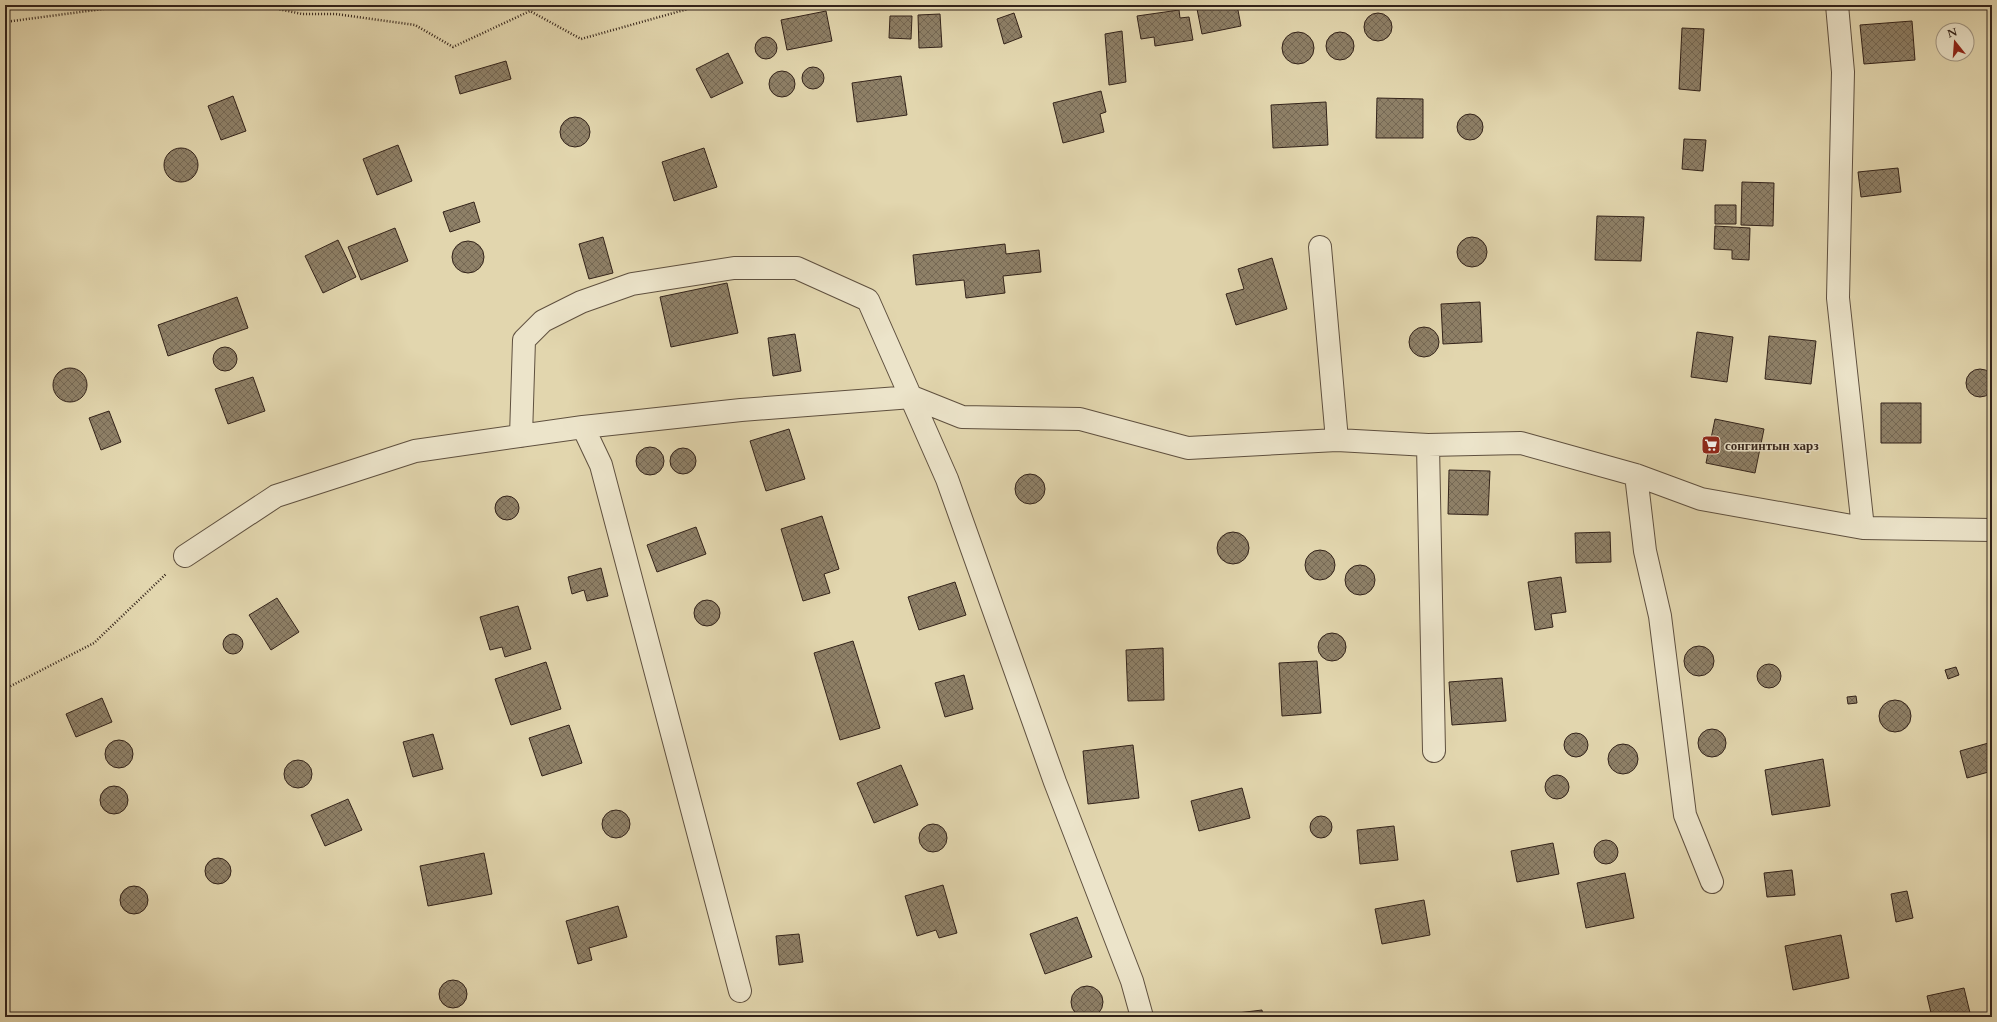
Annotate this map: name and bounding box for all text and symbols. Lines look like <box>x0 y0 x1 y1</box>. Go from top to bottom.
north arrow <box>1935 22 1975 62</box>
text: N <box>1945 24 1959 41</box>
supermarket icon: сонгинтын харз <box>1700 434 1722 456</box>
place label: сонгинтын харз <box>1725 437 1819 455</box>

